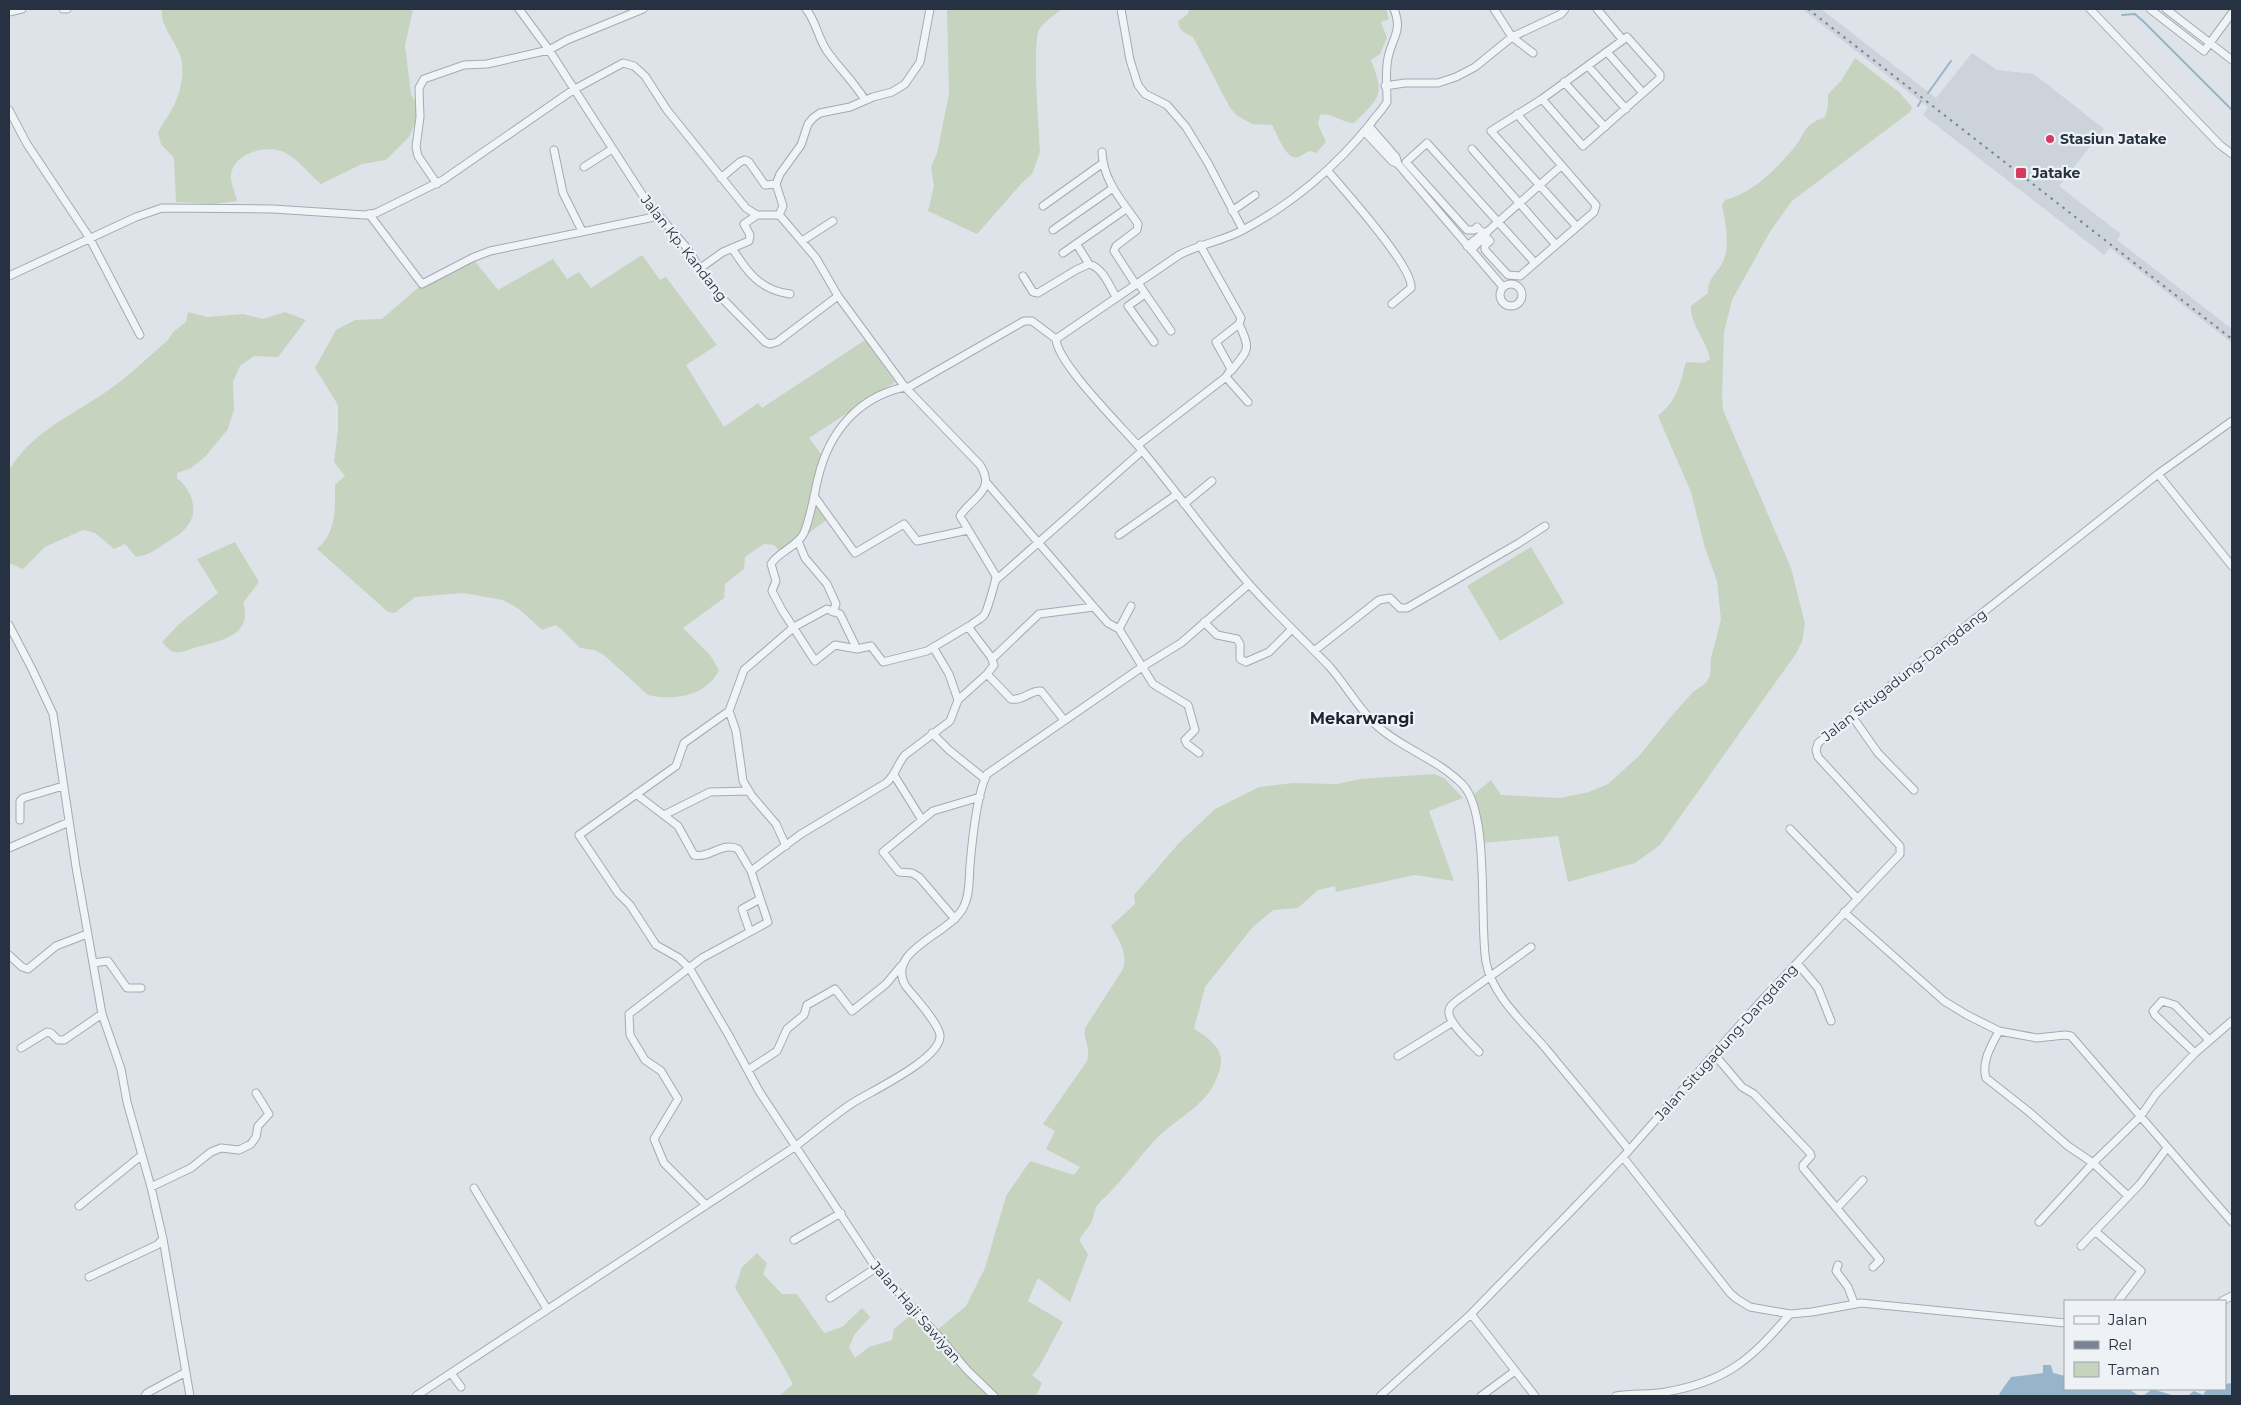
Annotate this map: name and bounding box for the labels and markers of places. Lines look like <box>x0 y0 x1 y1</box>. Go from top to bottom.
place label: Stasiun Jatake <box>2060 130 2167 148</box>
marker: Stasiun Jatake <box>2044 133 2056 145</box>
place label: Jatake <box>2031 164 2081 182</box>
marker: Jatake <box>2014 166 2028 180</box>

